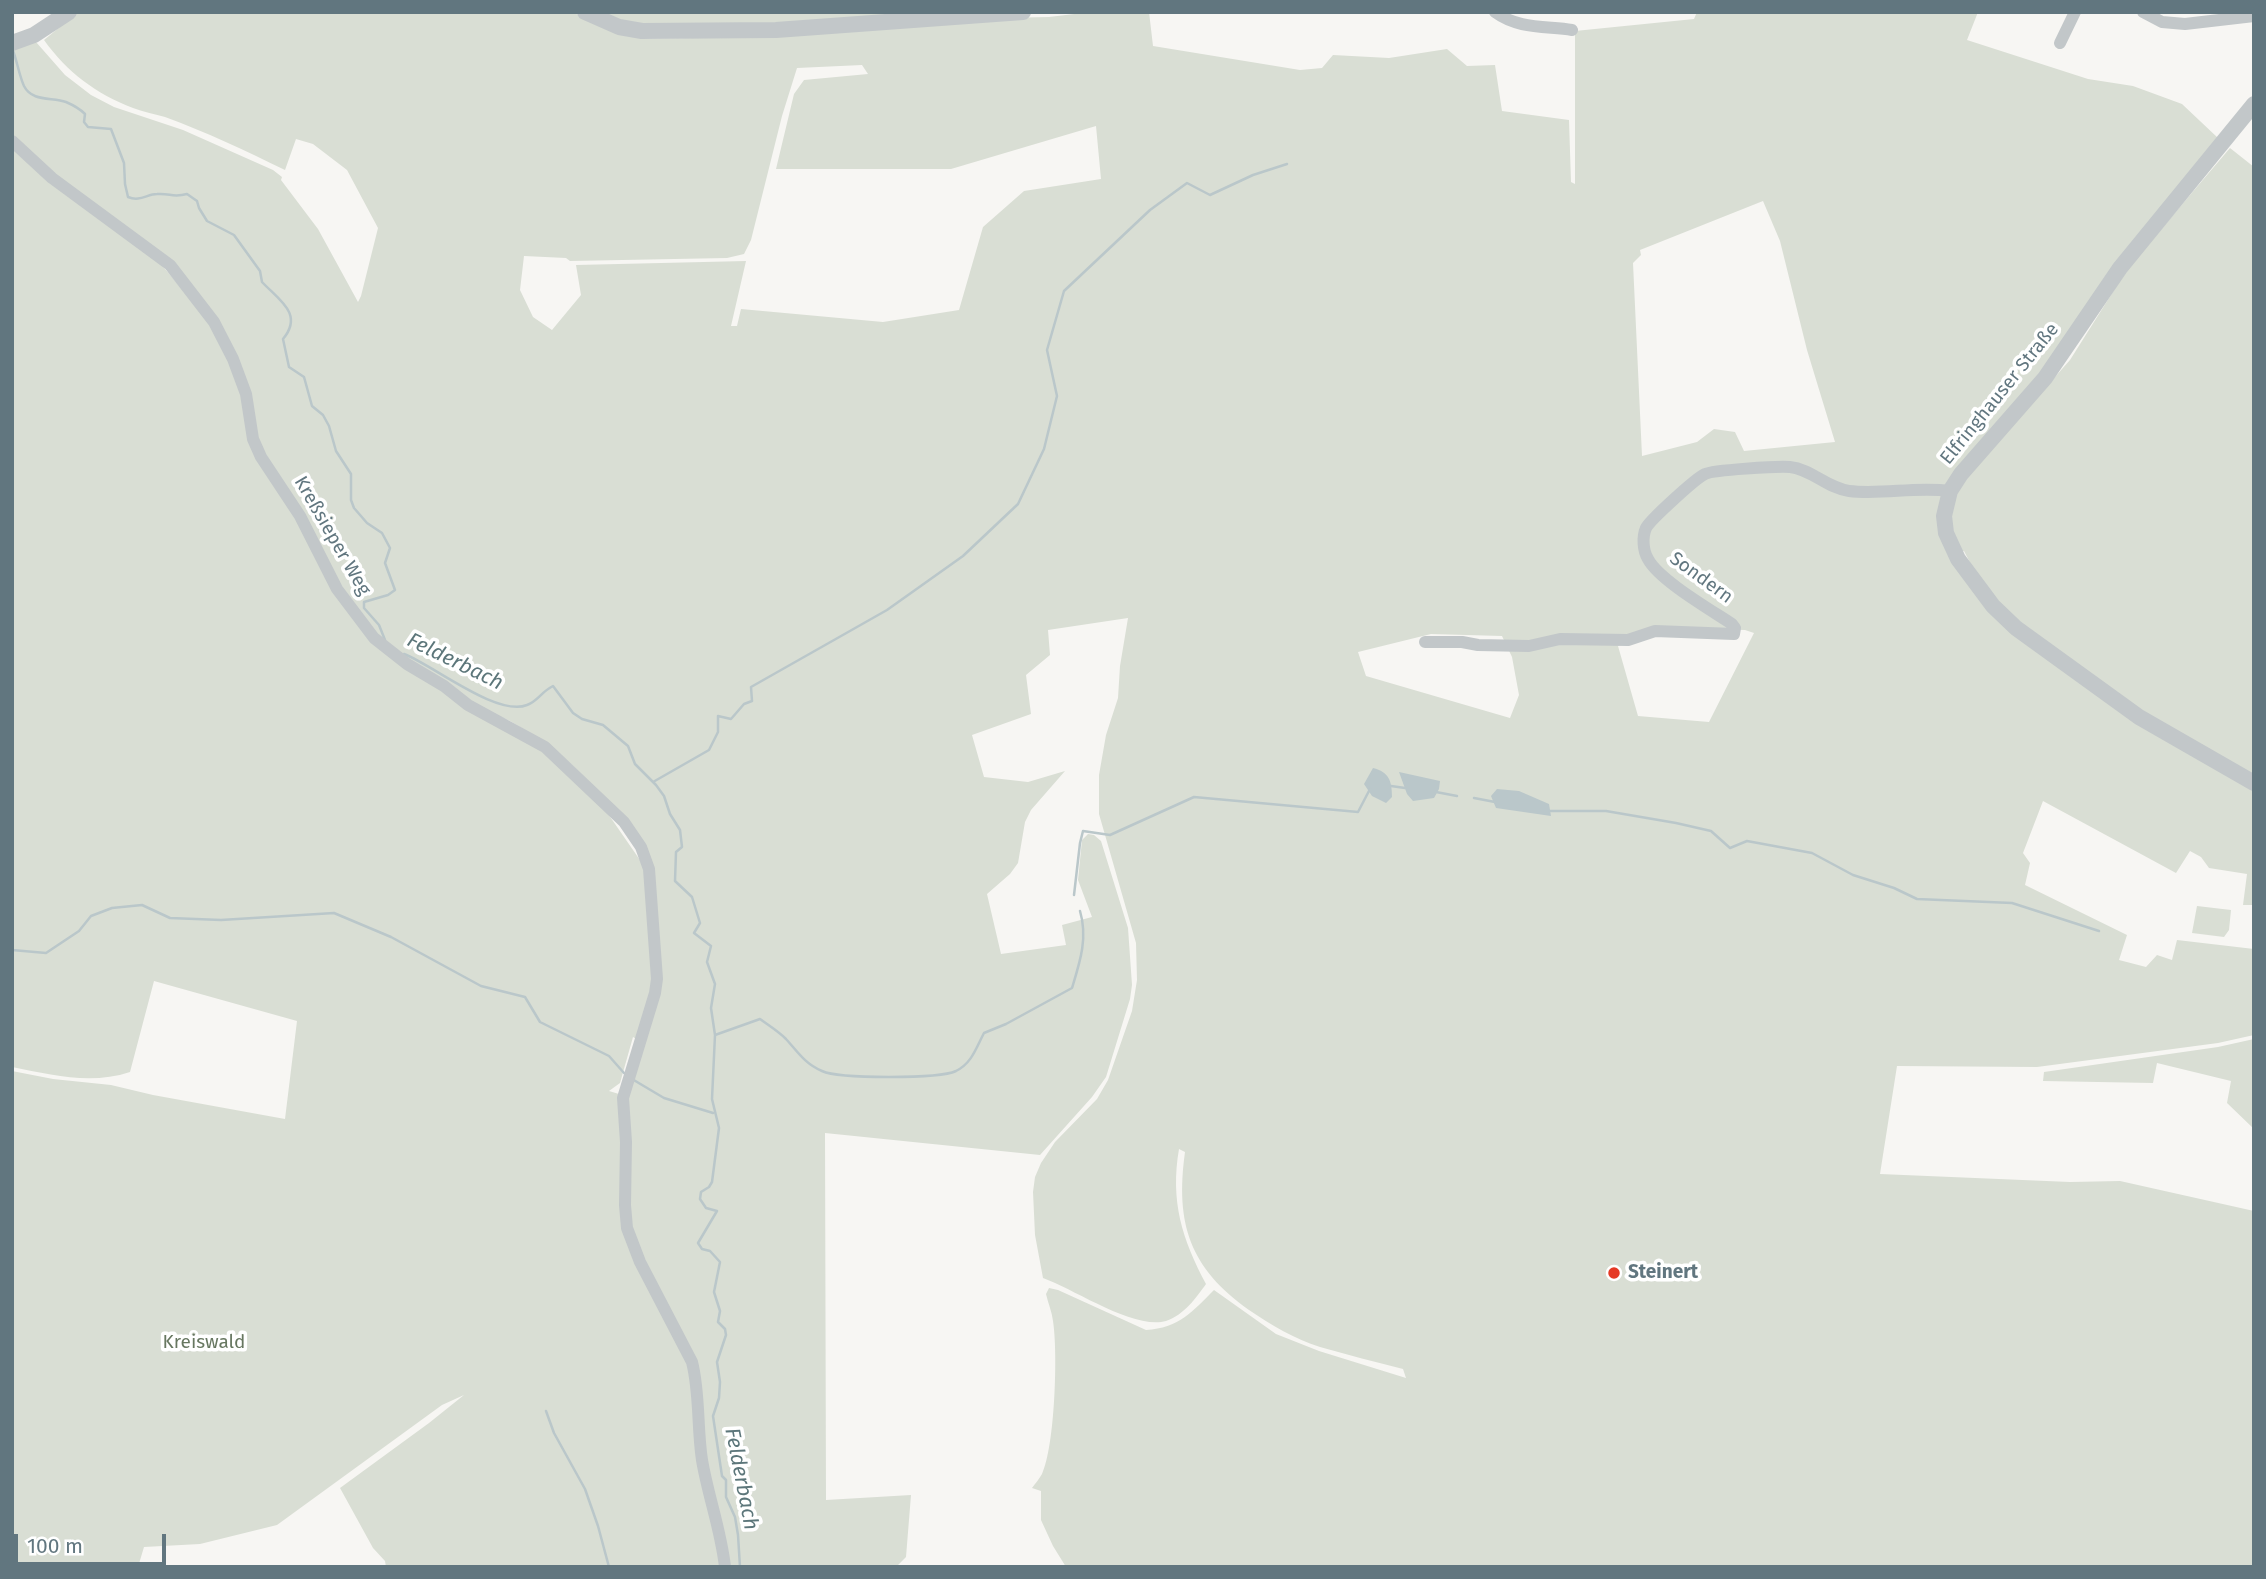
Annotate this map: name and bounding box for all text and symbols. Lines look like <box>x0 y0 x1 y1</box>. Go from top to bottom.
street label: Elfringhauser Straße <box>1936 319 2064 469</box>
street label: Kreßsieper Weg <box>289 472 375 600</box>
street label: Sondern <box>1665 547 1737 609</box>
water label: Felderbach <box>403 628 507 696</box>
place label: Steinert <box>1628 1262 1698 1284</box>
marker: Steinert <box>1606 1265 1622 1281</box>
park label: Kreiswald <box>163 1332 245 1354</box>
water label: Felderbach <box>719 1426 763 1532</box>
scale bar <box>18 1520 170 1564</box>
text: 100 m <box>27 1533 83 1559</box>

